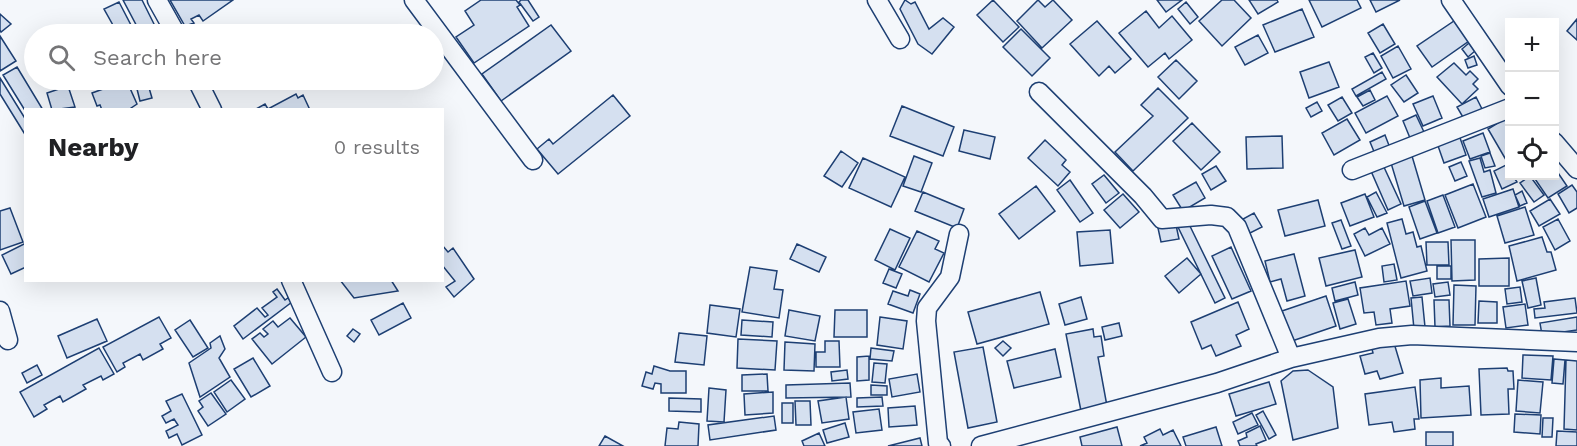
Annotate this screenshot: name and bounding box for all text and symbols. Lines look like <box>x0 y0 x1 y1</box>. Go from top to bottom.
map controls <box>1505 18 1559 180</box>
button: + <box>1505 18 1559 72</box>
search box <box>24 24 444 90</box>
icon: search <box>45 41 78 74</box>
text: Search here <box>93 45 222 70</box>
button: − <box>1505 72 1559 126</box>
button: locate <box>1505 126 1559 180</box>
text: Nearby <box>48 132 139 162</box>
text: 0 results <box>334 135 420 159</box>

